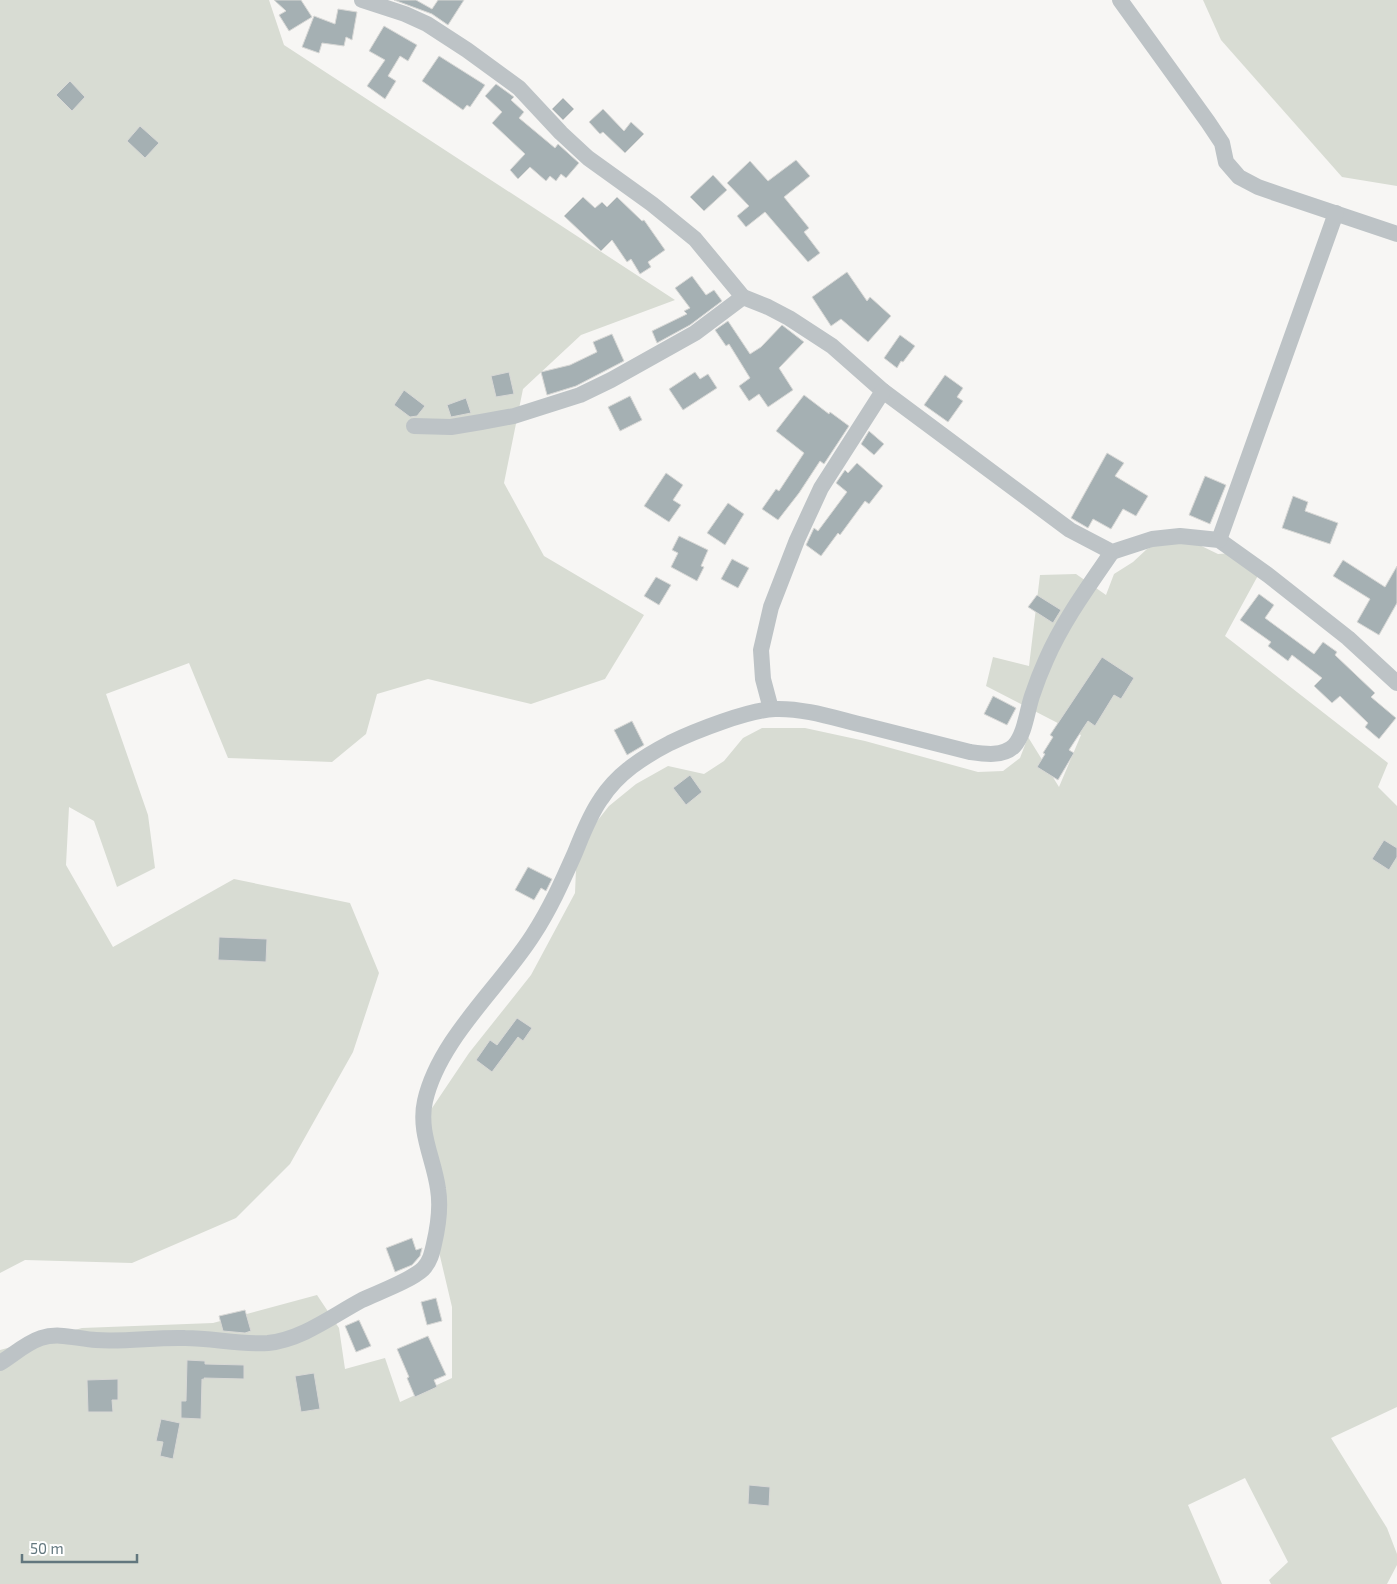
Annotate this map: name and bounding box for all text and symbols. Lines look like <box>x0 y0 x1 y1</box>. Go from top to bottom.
scale bar <box>22 1532 138 1564</box>
text: 50 m <box>30 1539 64 1557</box>

